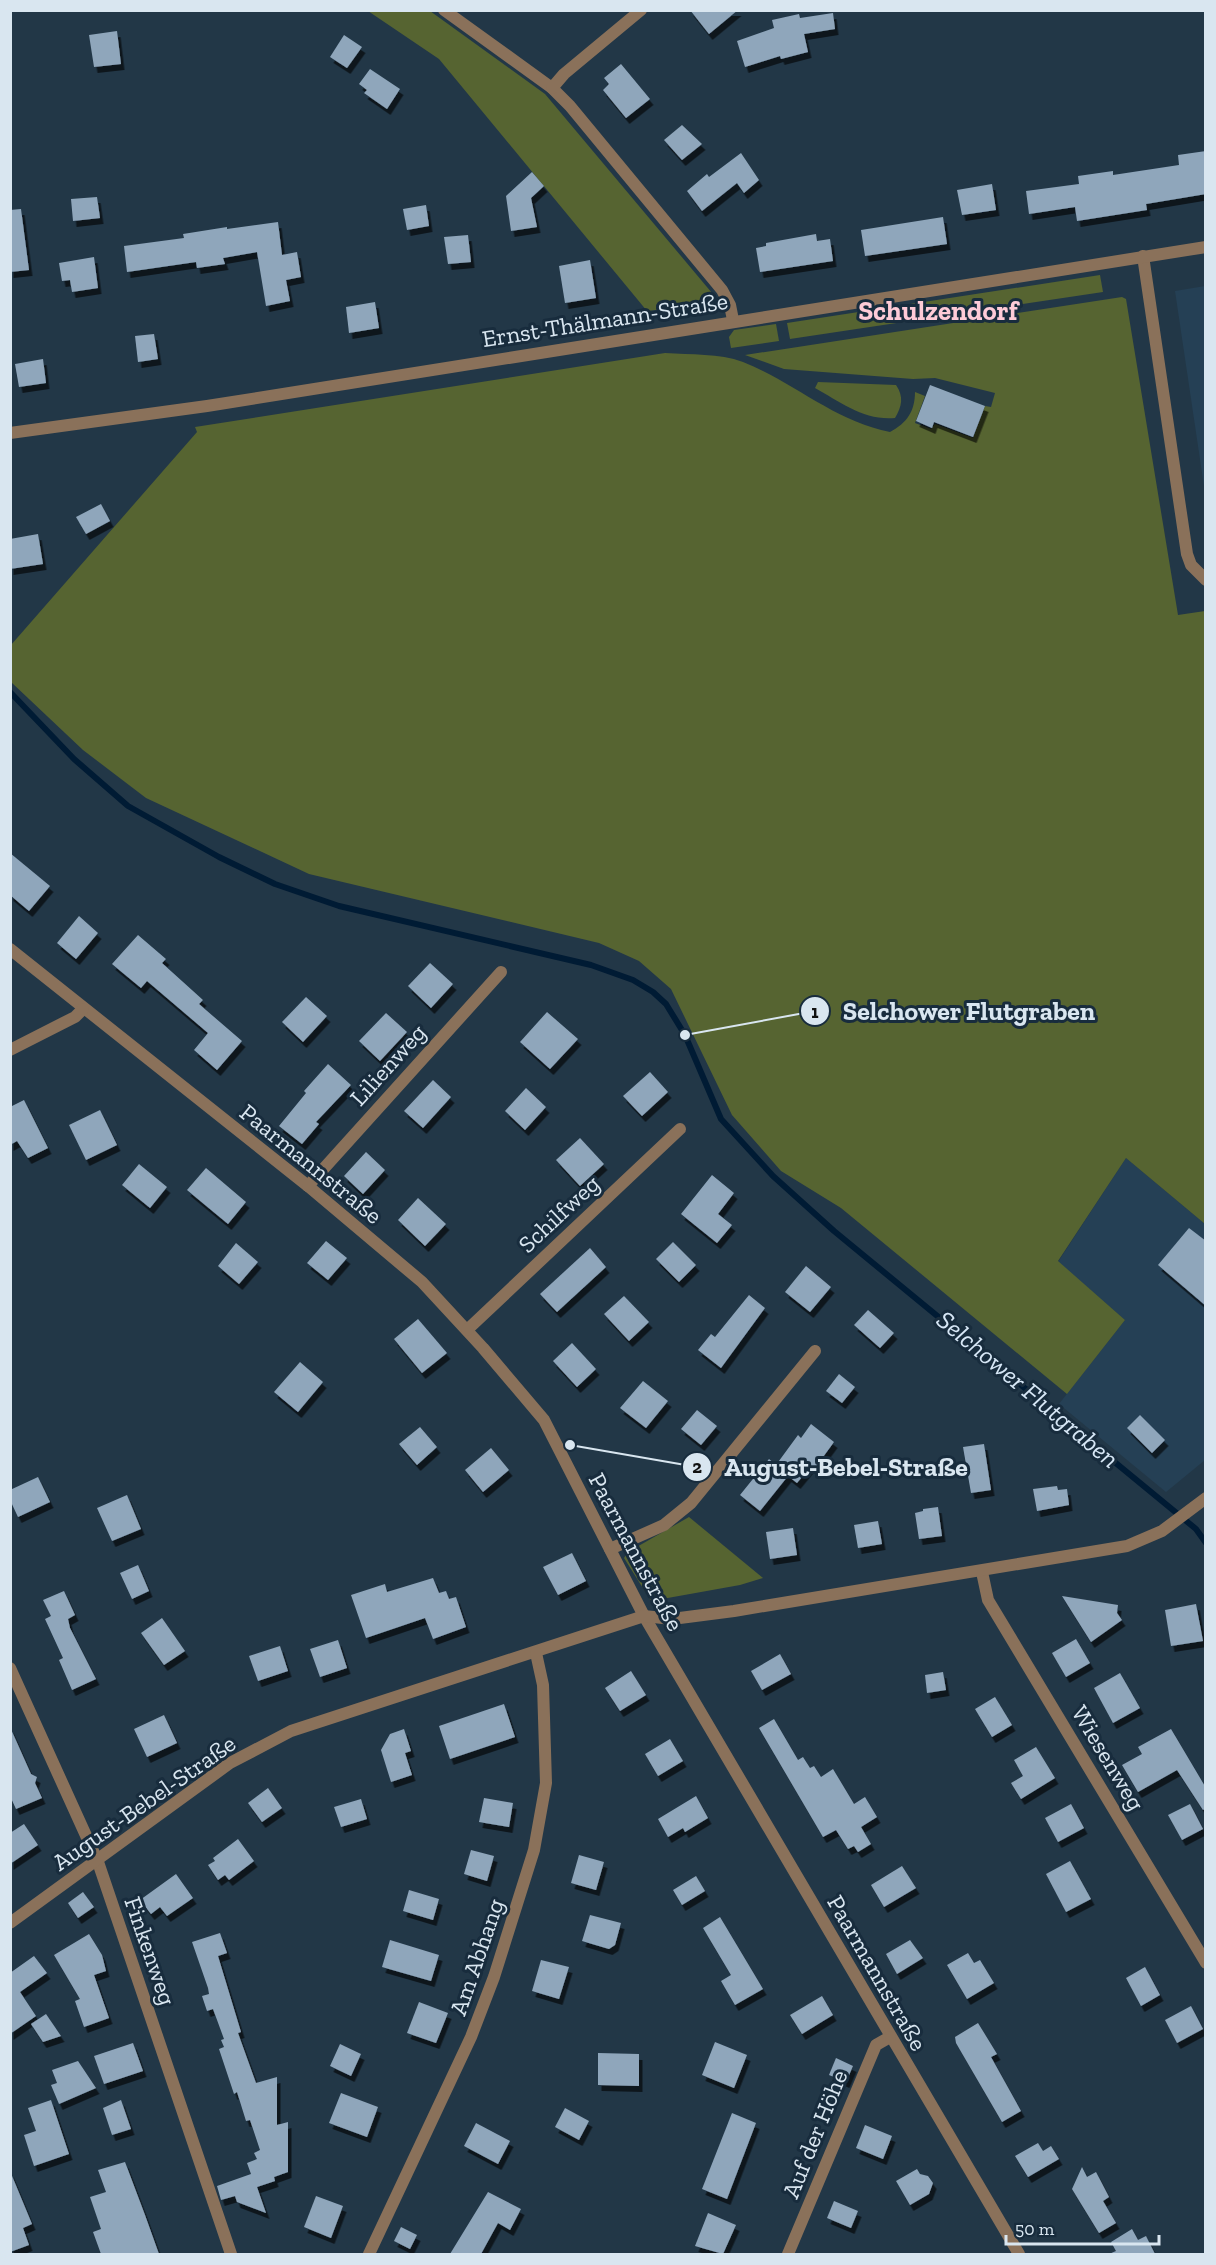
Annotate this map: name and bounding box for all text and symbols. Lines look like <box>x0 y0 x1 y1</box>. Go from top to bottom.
street label: Ernst-Thälmann-Straße <box>480 286 730 353</box>
district label: Schulzendorf <box>858 295 1021 327</box>
callout: Selchower Flutgraben <box>800 989 1107 1033</box>
text: Selchower Flutgraben <box>843 995 1096 1027</box>
text: 1 <box>811 1001 819 1023</box>
street label: Lilienweg <box>343 1018 432 1112</box>
street label: Paarmannstraße <box>234 1097 388 1230</box>
street label: Schilfweg <box>512 1169 605 1259</box>
water label: Selchower Flutgraben <box>930 1303 1126 1475</box>
callout: August-Bebel-Straße <box>682 1445 980 1489</box>
text: August-Bebel-Straße <box>724 1451 968 1483</box>
text: 2 <box>692 1456 702 1478</box>
street label: Paarmannstraße <box>583 1468 690 1636</box>
street label: Wiesenweg <box>1066 1700 1151 1816</box>
street label: August-Bebel-Straße <box>47 1728 241 1877</box>
street label: Paarmannstraße <box>821 1890 934 2056</box>
street label: Finkenweg <box>118 1893 183 2009</box>
street label: Am Abhang <box>443 1895 510 2019</box>
street label: Auf der Höhe <box>776 2065 853 2202</box>
scale bar <box>1006 2208 1159 2246</box>
text: 50 m <box>1015 2218 1055 2240</box>

